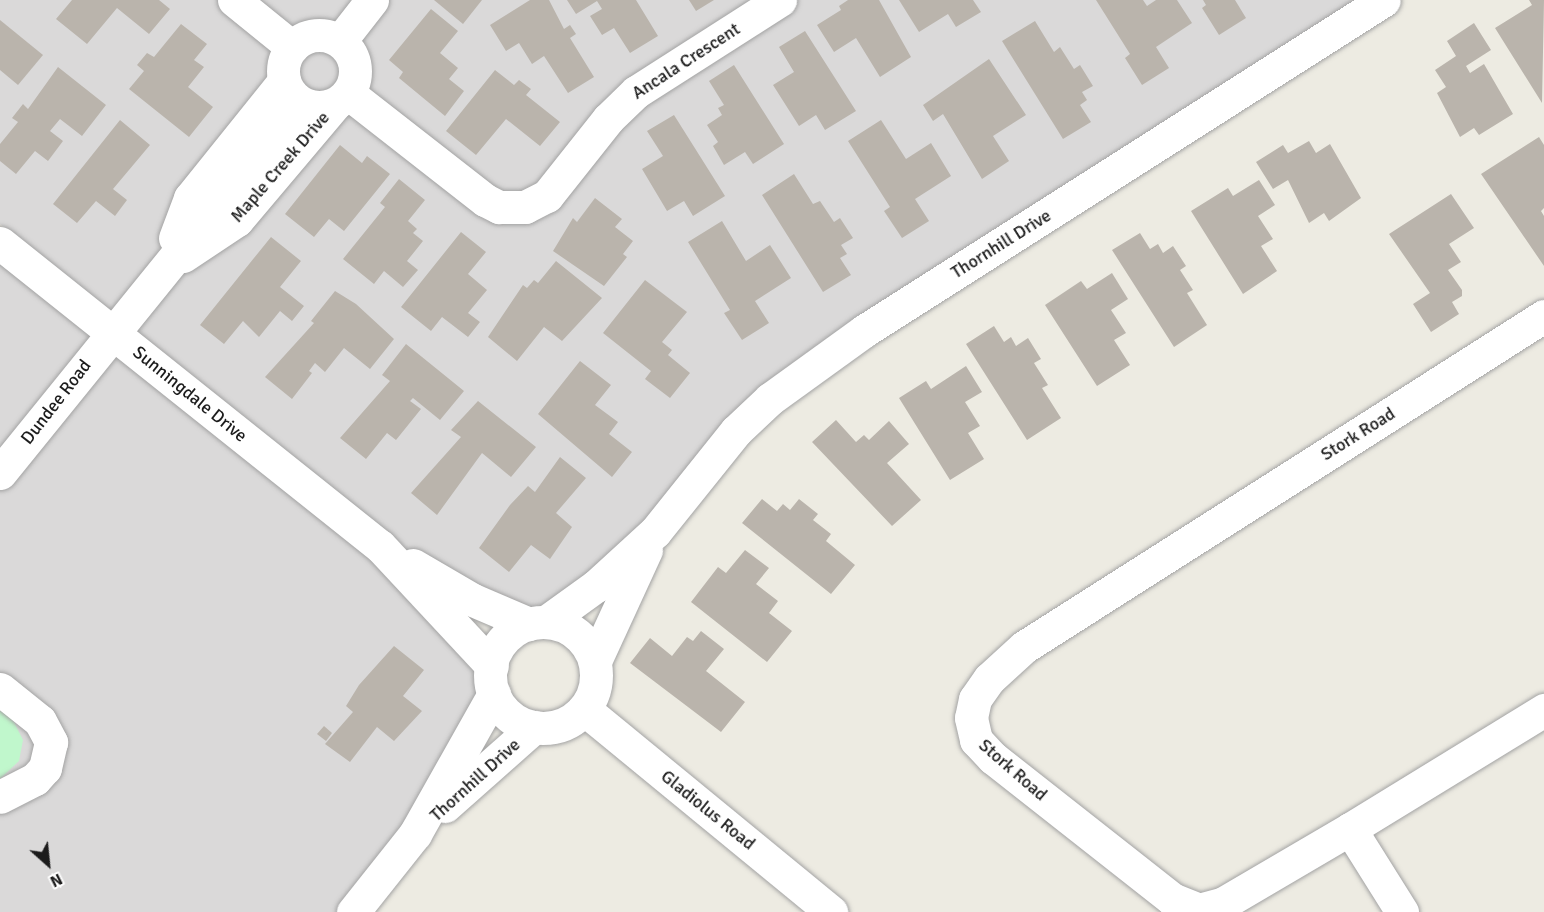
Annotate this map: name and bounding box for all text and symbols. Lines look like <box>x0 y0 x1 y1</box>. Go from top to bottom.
street label: Ancala Crescent <box>628 18 744 104</box>
street label: Maple Creek Drive <box>226 107 334 227</box>
street label: Thornhill Drive <box>947 205 1055 283</box>
street label: Sunningdale Drive <box>129 341 251 447</box>
street label: Dundee Road <box>16 355 96 449</box>
street label: Stork Road <box>1317 403 1399 465</box>
street label: Thornhill Drive <box>426 734 524 826</box>
street label: Stork Road <box>974 734 1052 806</box>
street label: Gladiolus Road <box>657 765 759 855</box>
north arrow <box>18 834 78 894</box>
text: N <box>47 869 66 891</box>

